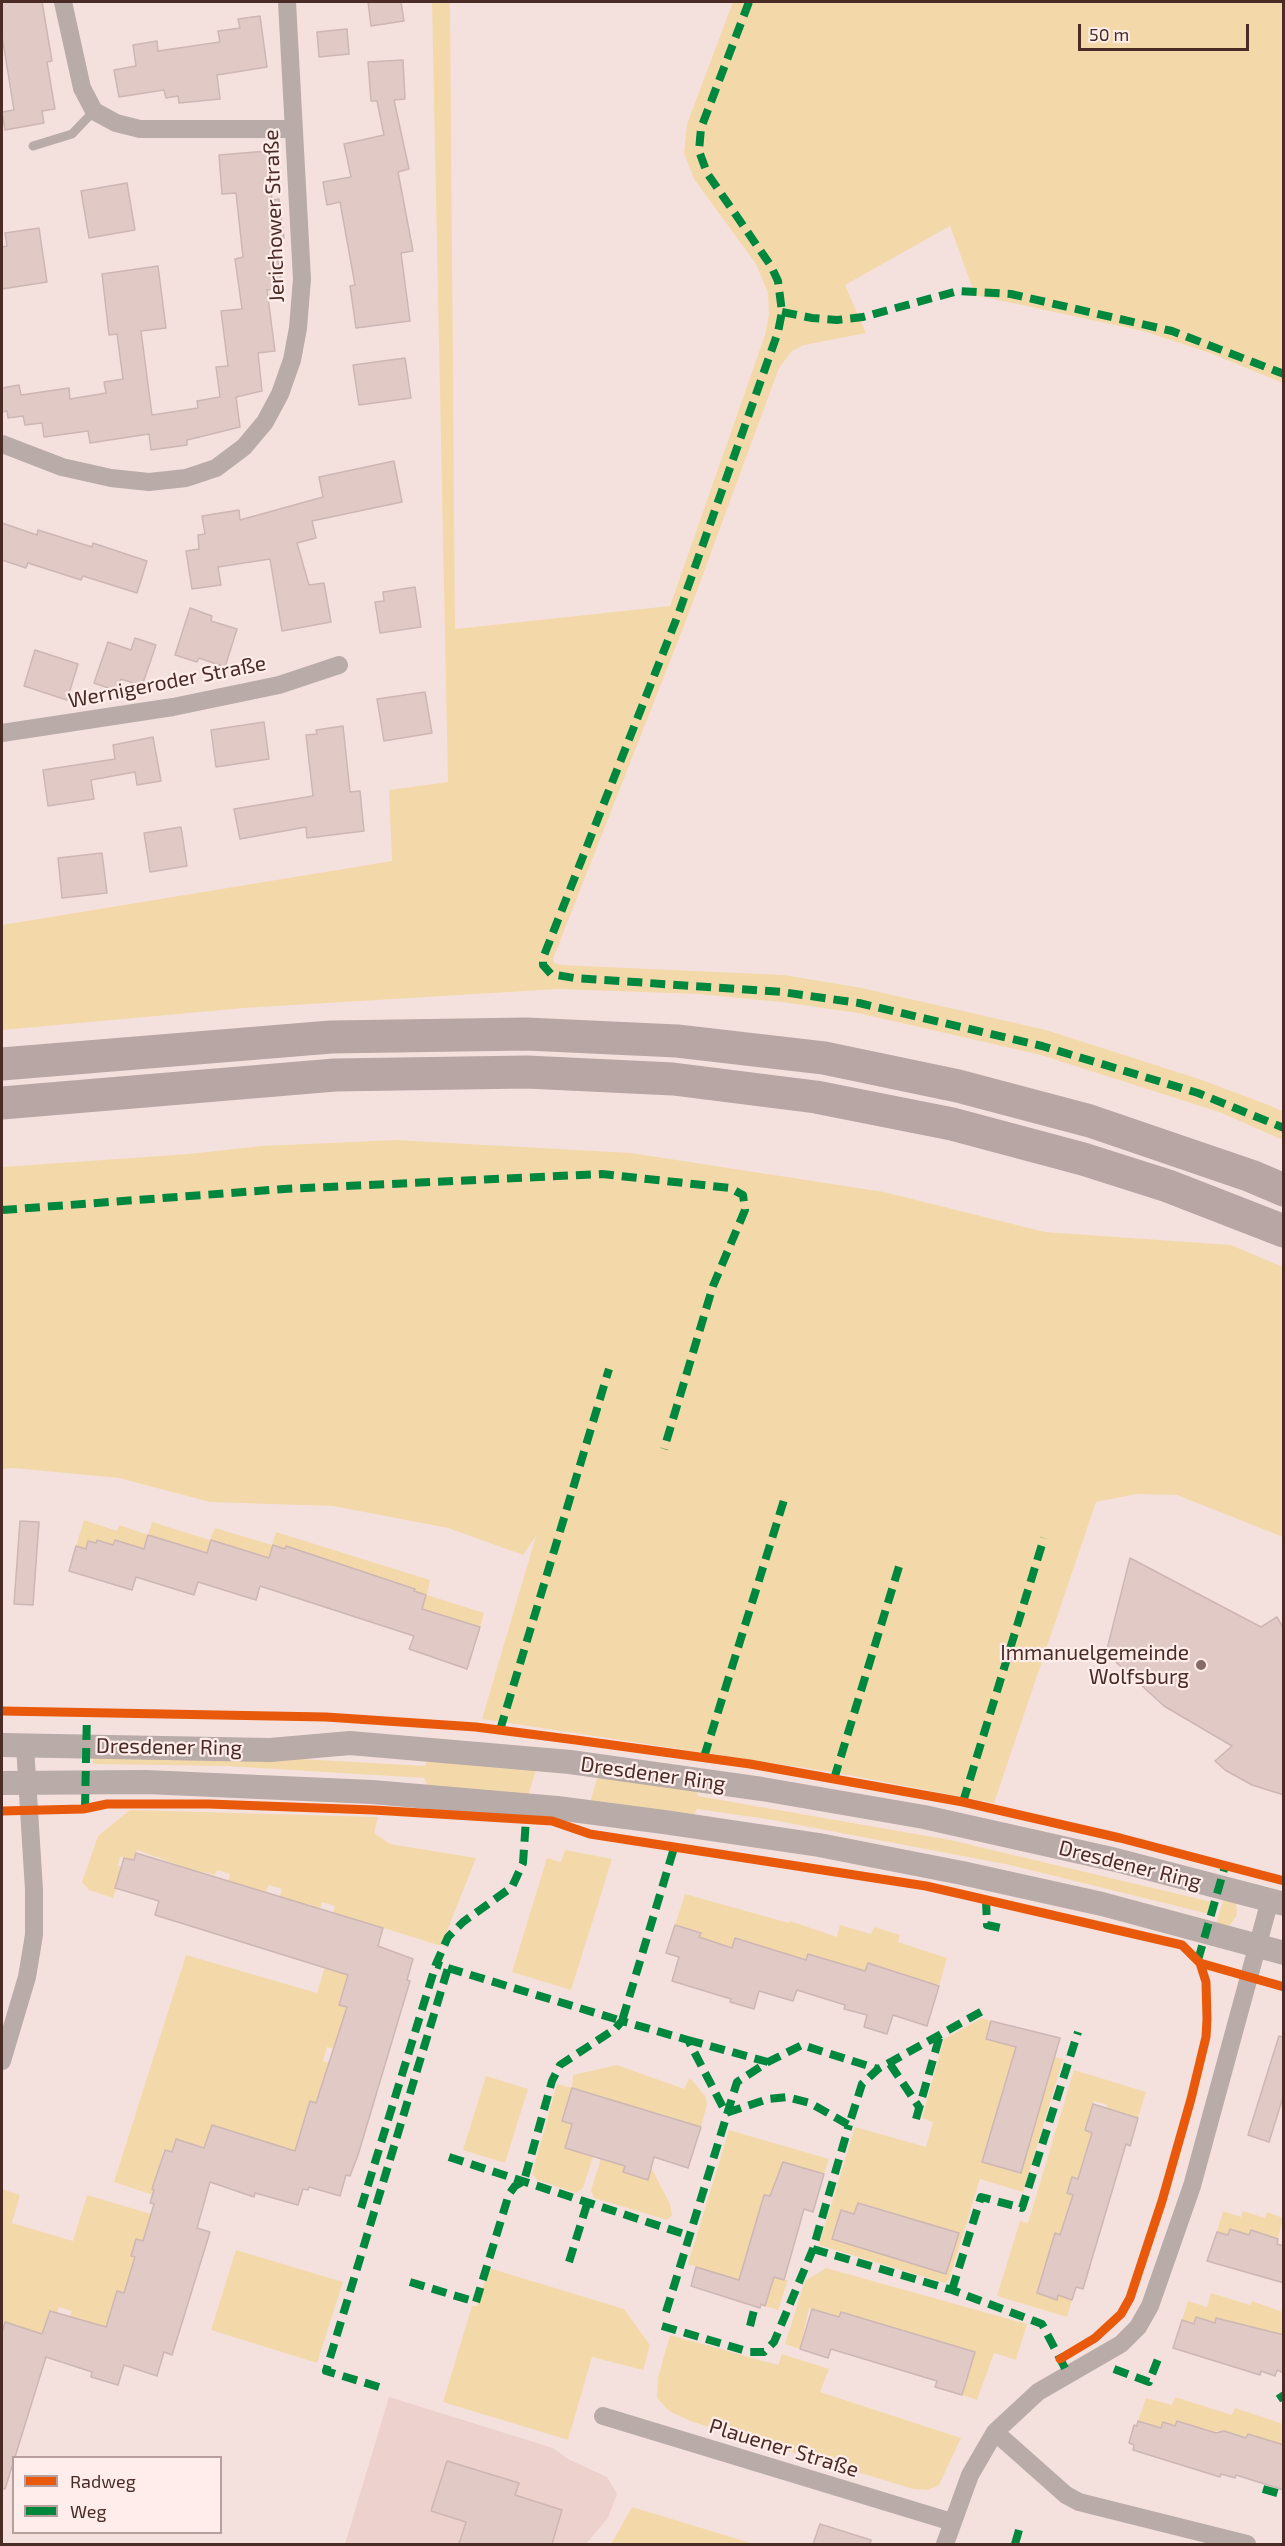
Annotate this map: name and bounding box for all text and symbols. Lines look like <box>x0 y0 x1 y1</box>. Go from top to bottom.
scale bar <box>1081 12 1252 50</box>
text: 50 m <box>1089 23 1129 45</box>
street label: Jerichower Straße <box>258 129 290 303</box>
street label: Wernigeroder Straße <box>66 650 268 714</box>
place label: Immanuelgemeinde Wolfsburg <box>1000 1640 1189 1690</box>
marker: Immanuelgemeinde Wolfsburg <box>1194 1658 1208 1672</box>
street label: Dresdener Ring <box>96 1733 242 1761</box>
street label: Dresdener Ring <box>579 1751 727 1797</box>
street label: Dresdener Ring <box>1056 1835 1204 1895</box>
street label: Plauener Straße <box>706 2413 862 2483</box>
legend <box>12 2456 222 2534</box>
text: Radweg <box>70 2470 136 2492</box>
text: Weg <box>70 2500 106 2522</box>

